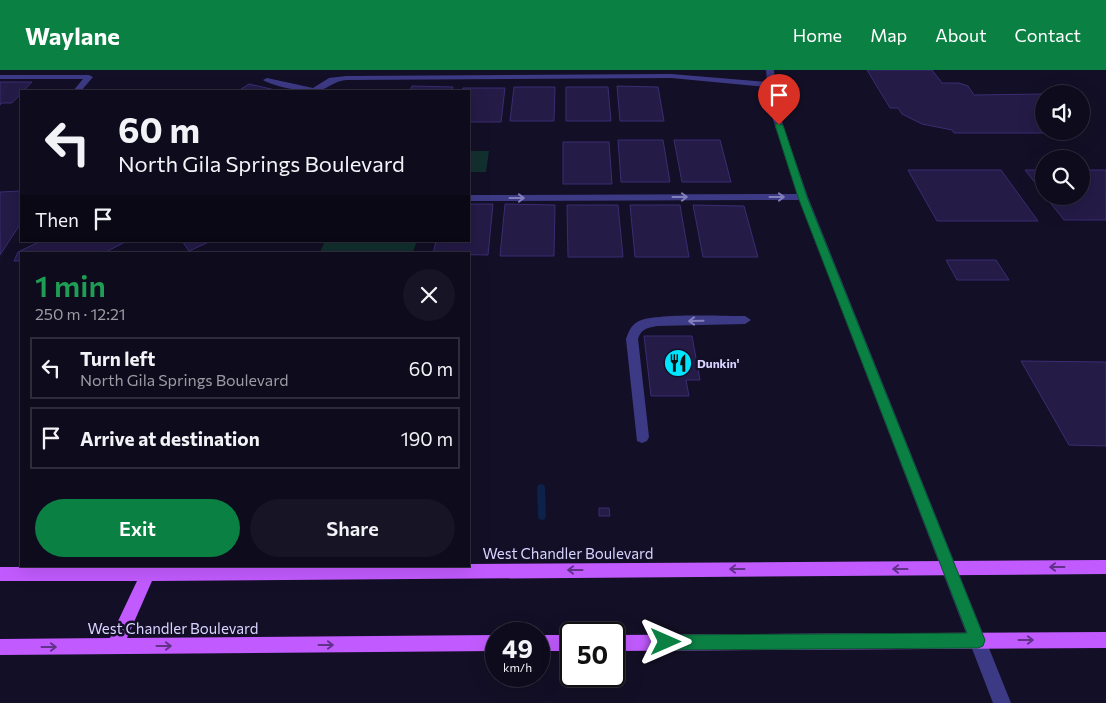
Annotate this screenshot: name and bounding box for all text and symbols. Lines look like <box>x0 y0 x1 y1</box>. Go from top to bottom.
text: Waylane <box>25 21 120 50</box>
text: Home <box>793 24 842 46</box>
text: Map <box>870 24 907 46</box>
text: About <box>935 24 987 46</box>
text: Contact <box>1015 24 1081 46</box>
pin <box>758 74 800 125</box>
icon: arrive <box>765 81 793 109</box>
map controls <box>1035 85 1090 205</box>
button: sound <box>1035 85 1090 140</box>
text: 60 m <box>118 107 200 150</box>
icon: left <box>35 110 100 175</box>
text: North Gila Springs Boulevard <box>118 150 405 177</box>
button: search <box>1035 150 1090 205</box>
one-way arrow <box>672 192 688 202</box>
one-way arrow <box>769 192 785 202</box>
one-way arrow <box>509 193 525 203</box>
icon: arrive <box>89 205 117 233</box>
text: Then <box>35 208 79 231</box>
text: 1 min <box>35 266 106 303</box>
button: close <box>403 269 455 321</box>
text: 250 m · 12:21 <box>35 304 126 323</box>
one-way arrow <box>688 316 704 326</box>
text: Turn left <box>80 347 155 370</box>
restaurant icon: Dunkin' <box>663 348 693 378</box>
icon: left <box>37 354 65 382</box>
place label: Dunkin' <box>697 356 740 370</box>
text: 60 m <box>409 357 453 380</box>
text: North Gila Springs Boulevard <box>80 370 289 389</box>
icon: arrive <box>37 424 65 452</box>
text: Arrive at destination <box>80 427 260 450</box>
text: 190 m <box>401 427 453 450</box>
button: Exit <box>35 499 240 557</box>
button: Share <box>250 499 455 557</box>
street label: West Chandler Boulevard <box>483 544 653 562</box>
one-way arrow <box>1050 562 1066 572</box>
one-way arrow <box>892 564 908 574</box>
one-way arrow <box>567 565 584 575</box>
one-way arrow <box>730 565 746 574</box>
position arrow <box>639 615 691 667</box>
street label: West Chandler Boulevard <box>88 619 258 637</box>
speed limit sign: 50 <box>560 622 625 687</box>
text: 49 <box>502 633 533 663</box>
one-way arrow <box>1018 635 1034 645</box>
one-way arrow <box>318 640 334 650</box>
one-way arrow <box>156 641 172 651</box>
one-way arrow <box>40 642 56 651</box>
text: km/h <box>503 660 532 674</box>

